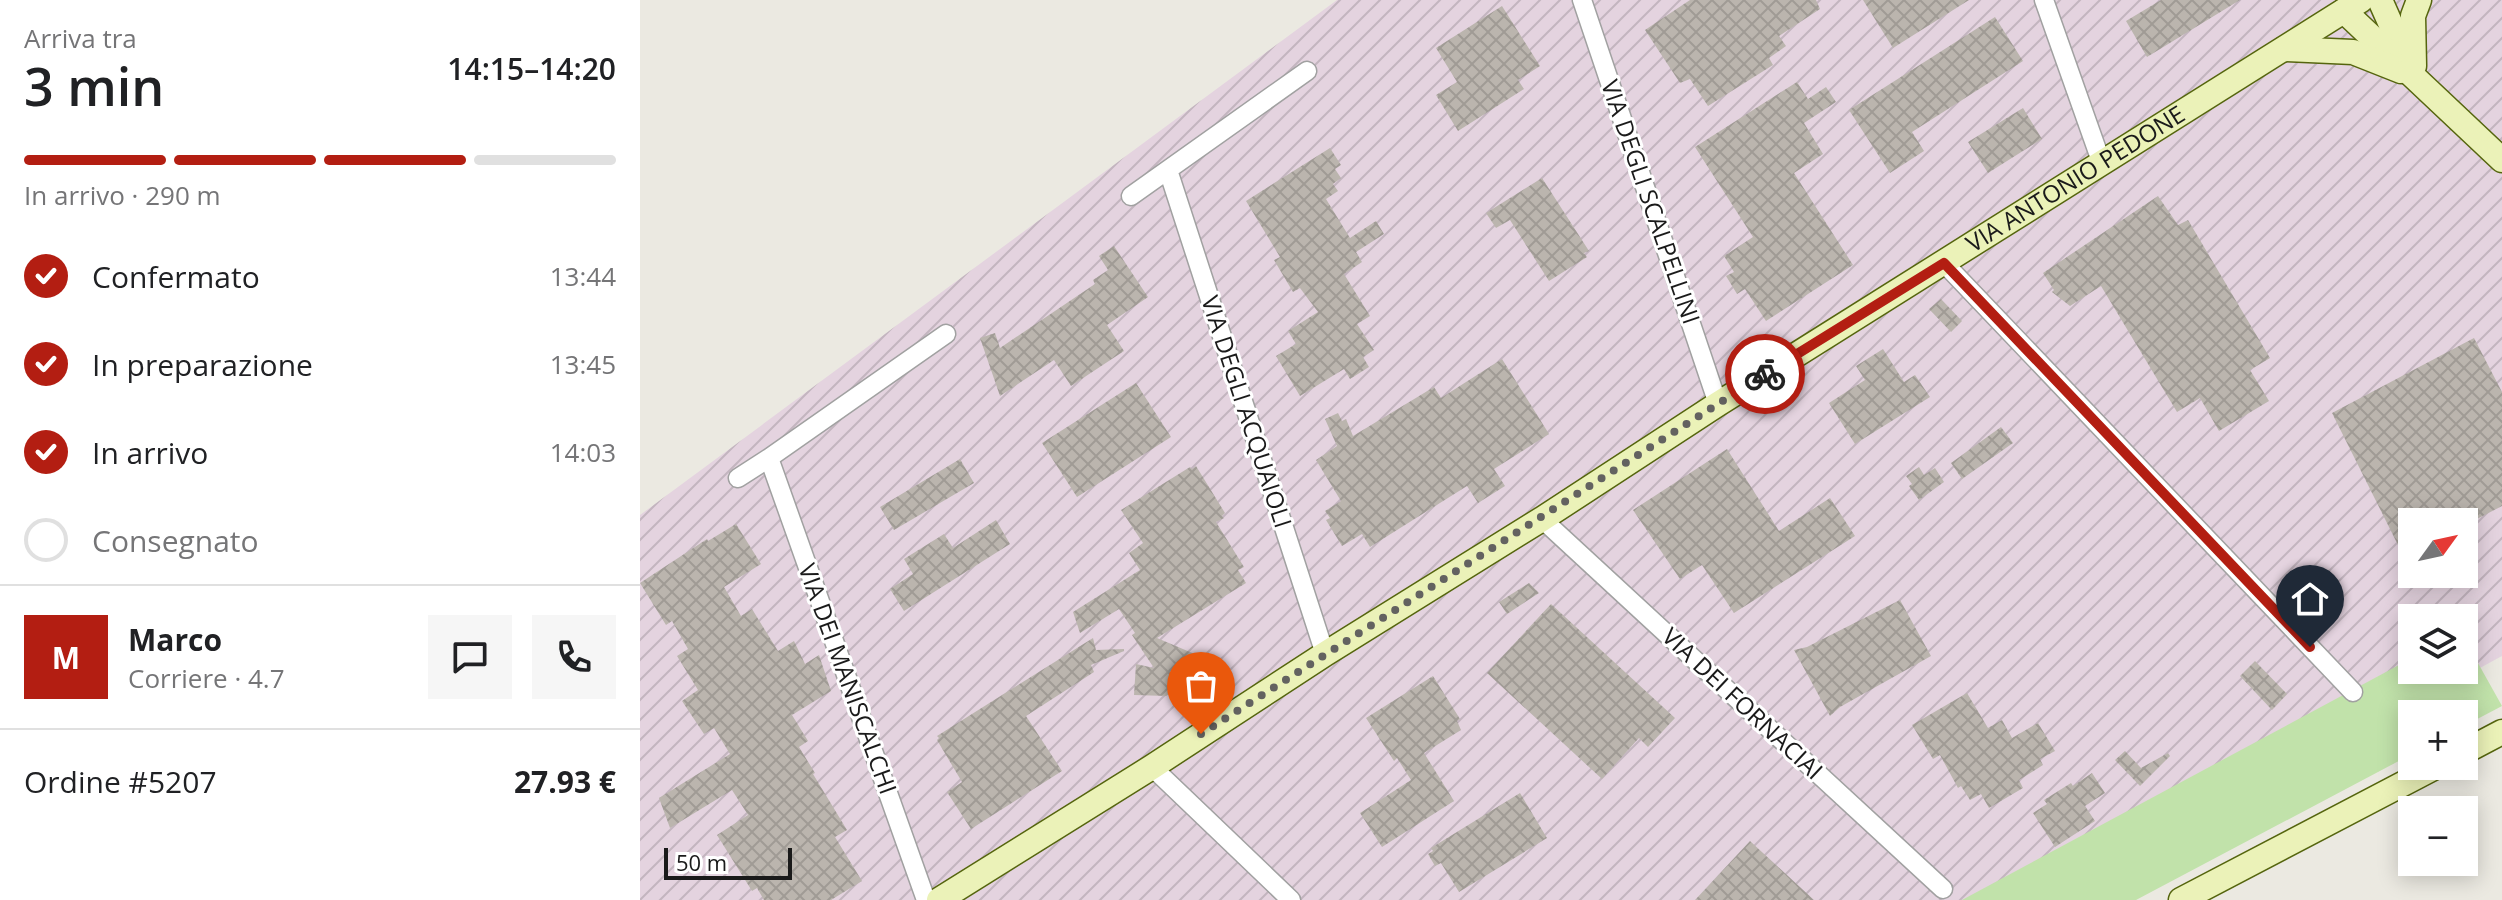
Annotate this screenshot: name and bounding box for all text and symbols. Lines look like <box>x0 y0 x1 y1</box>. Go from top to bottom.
text: Arriva tra <box>24 20 137 56</box>
text: 14:15–14:20 <box>447 48 616 89</box>
text: 3 min <box>24 50 164 121</box>
street label: VIA DEGLI SCALPELLINI <box>1594 75 1709 328</box>
street label: VIA ANTONIO PEDONE <box>1959 97 2191 259</box>
text: In arrivo · 290 m <box>24 177 221 213</box>
icon: check <box>24 254 68 298</box>
text: Confermato <box>92 256 260 297</box>
text: 13:44 <box>550 258 616 294</box>
street label: VIA DEGLI ACQUAIOLI <box>1194 291 1301 532</box>
courier <box>1725 334 1805 414</box>
icon: check <box>24 342 68 386</box>
text: In preparazione <box>92 344 313 385</box>
text: 13:45 <box>550 346 616 382</box>
icon: bike <box>1743 352 1787 396</box>
icon: check <box>24 430 68 474</box>
text: In arrivo <box>92 432 208 473</box>
text: 14:03 <box>550 434 616 470</box>
north arrow <box>2398 508 2478 588</box>
map controls <box>2398 508 2478 876</box>
text: Consegnato <box>92 520 259 561</box>
street label: VIA DEI MANISCALCHI <box>791 559 905 798</box>
pin <box>2276 565 2344 647</box>
icon: home <box>2288 577 2332 621</box>
button: layers <box>2398 604 2478 684</box>
button: chat <box>428 615 512 699</box>
button: phone <box>532 615 616 699</box>
text: Marco <box>128 619 222 660</box>
street label: VIA DEI FORNACIAI <box>1655 620 1831 786</box>
text: M <box>52 637 80 678</box>
pin <box>1167 652 1235 734</box>
text: Corriere · 4.7 <box>128 660 285 696</box>
icon: bag <box>1179 664 1223 708</box>
button: + <box>2398 700 2478 780</box>
text: Ordine #5207 <box>24 761 217 802</box>
text: 27.93 € <box>514 761 616 802</box>
button: − <box>2398 796 2478 876</box>
scale bar <box>664 844 792 880</box>
text: 50 m <box>676 847 727 877</box>

